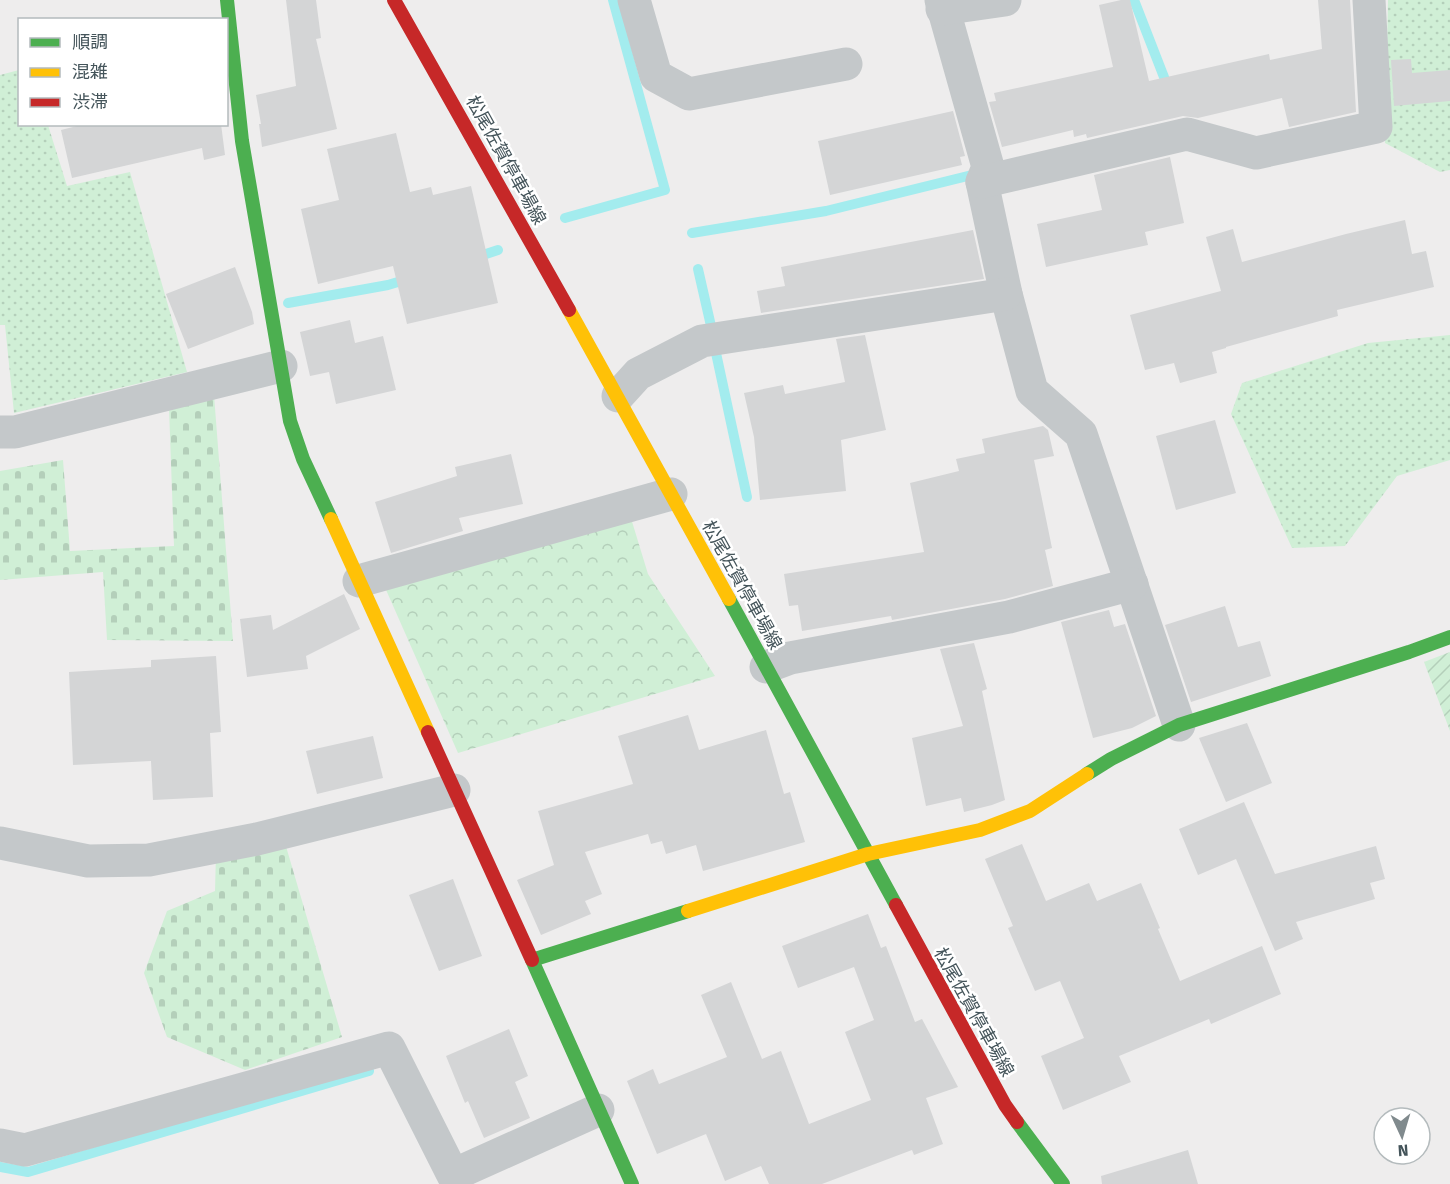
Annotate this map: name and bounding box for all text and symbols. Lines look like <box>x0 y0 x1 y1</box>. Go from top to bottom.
legend <box>18 18 228 126</box>
text: 順調 <box>72 31 108 53</box>
text: 混雑 <box>72 61 108 83</box>
text: 渋滞 <box>72 91 108 113</box>
street label: 松尾佐賀停車場線 <box>461 92 551 228</box>
street label: 松尾佐賀停車場線 <box>697 517 787 653</box>
street label: 松尾佐賀停車場線 <box>929 944 1019 1080</box>
north arrow <box>1372 1106 1432 1166</box>
text: N <box>1397 1141 1409 1160</box>

